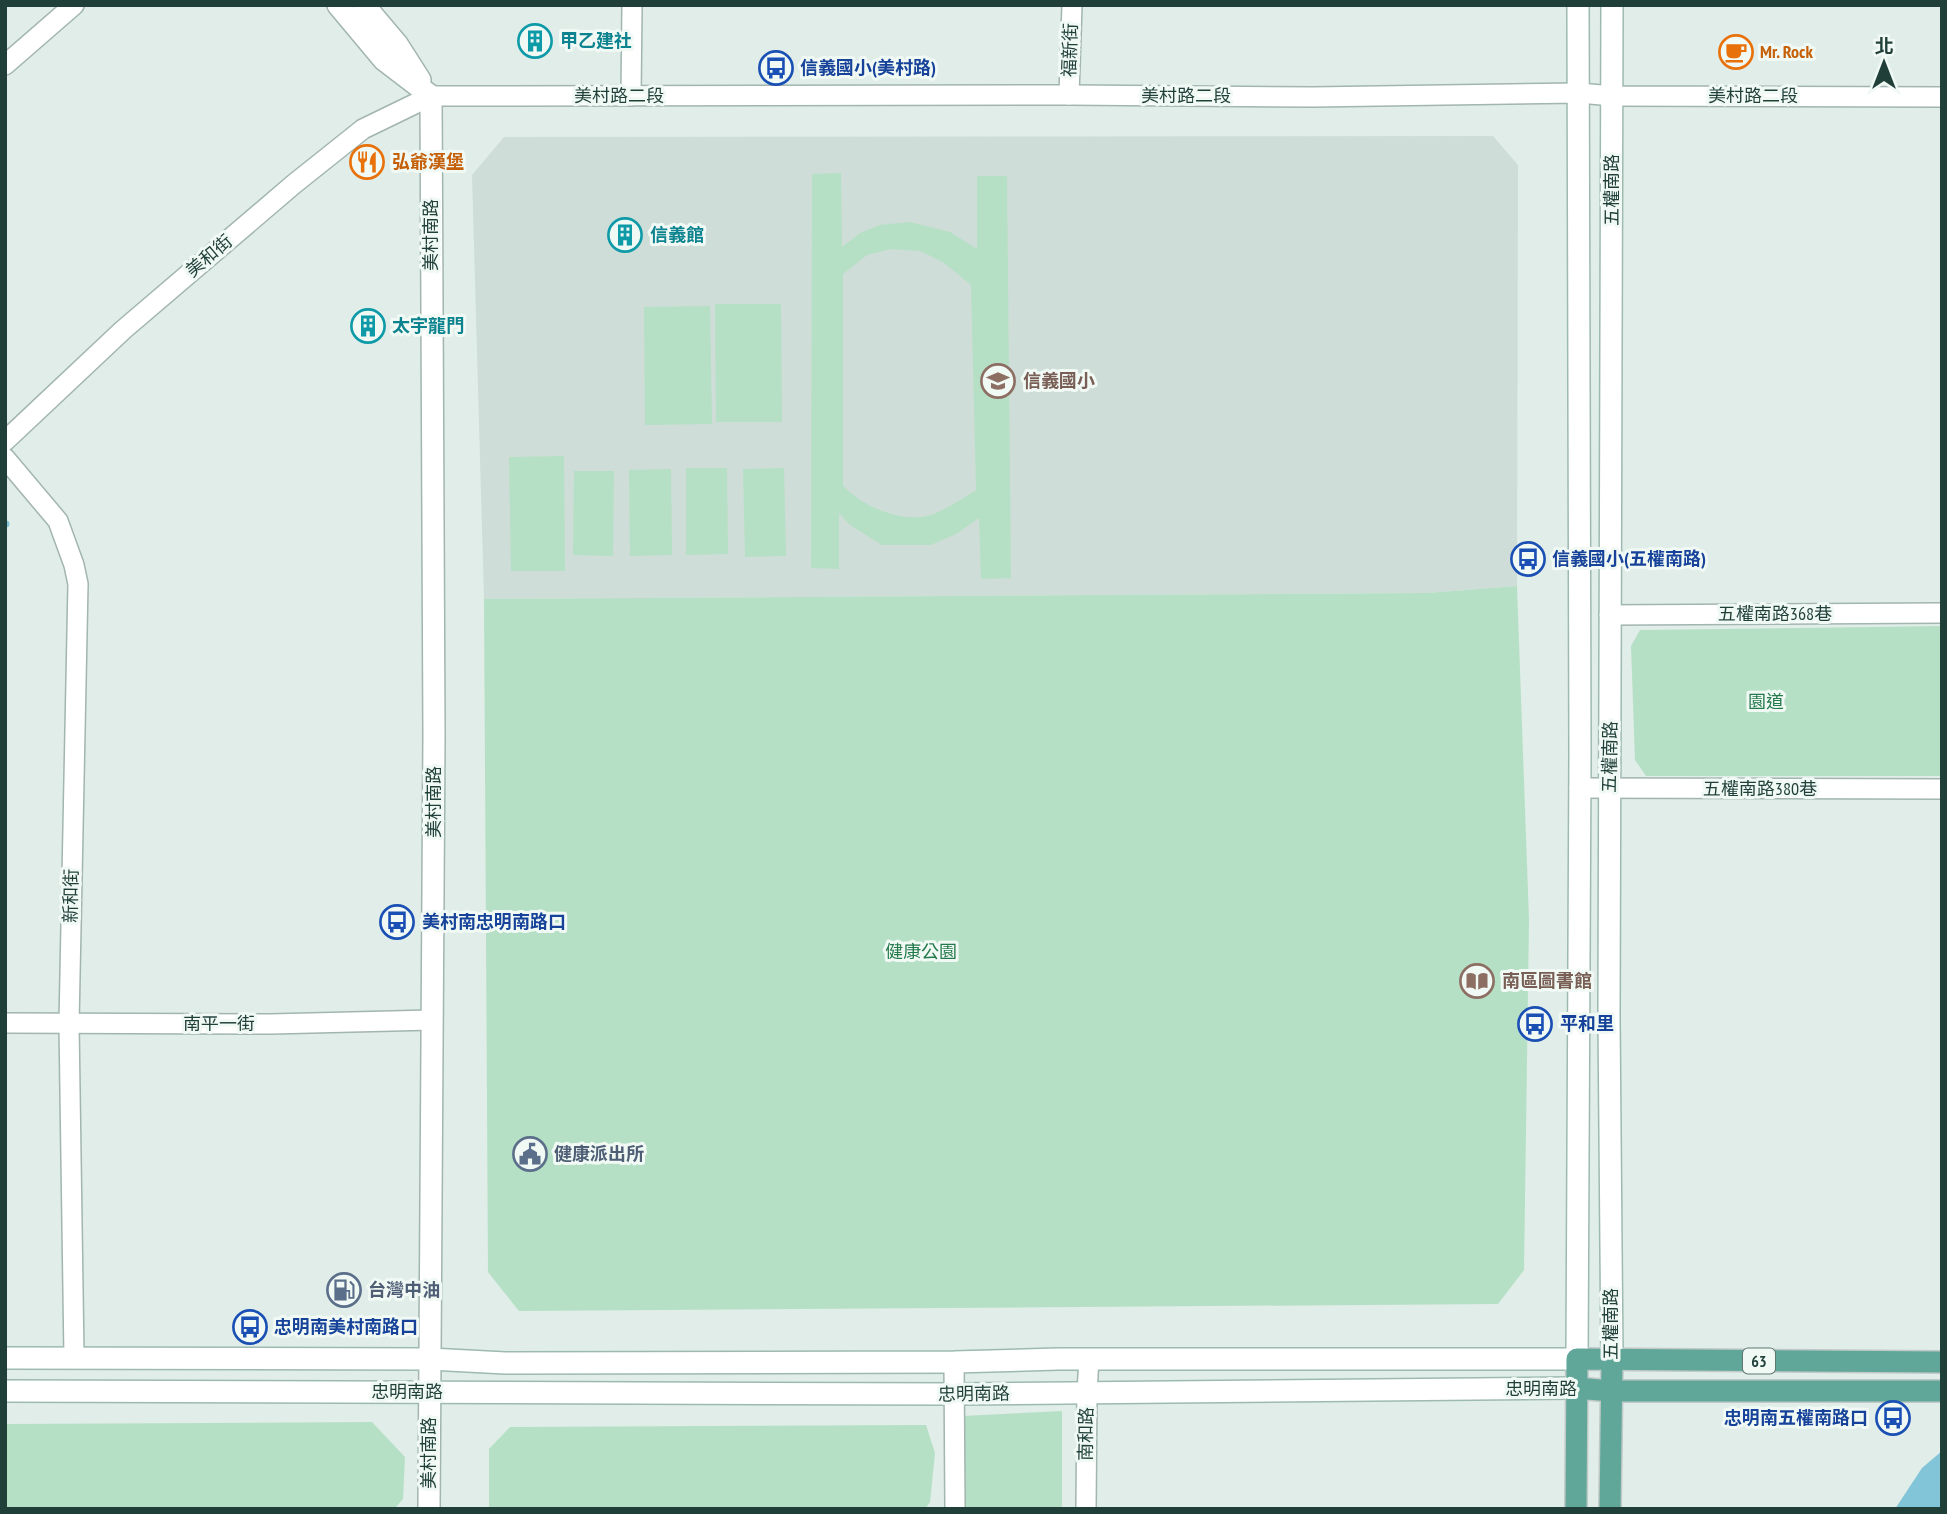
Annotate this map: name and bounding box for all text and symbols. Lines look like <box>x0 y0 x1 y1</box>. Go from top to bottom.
building icon: 甲乙建社 <box>516 22 554 60</box>
street label: 福新街 <box>1057 23 1082 77</box>
north arrow <box>1849 28 1919 98</box>
place label: 甲乙建社 <box>560 29 632 52</box>
cafe icon: Mr. Rock <box>1717 33 1755 71</box>
text: 北 <box>1874 34 1894 58</box>
place label: Mr. Rock <box>1760 40 1813 63</box>
bus stop icon: 信義國小(美村路) <box>757 49 795 87</box>
place label: 信義國小(美村路) <box>800 56 936 79</box>
street label: 美村路二段 <box>574 84 664 107</box>
street label: 美村路二段 <box>1141 84 1231 107</box>
street label: 美村路二段 <box>1708 84 1798 107</box>
restaurant icon: 弘爺漢堡 <box>348 143 386 181</box>
place label: 弘爺漢堡 <box>392 150 464 173</box>
street label: 五權南路 <box>1600 154 1623 226</box>
street label: 美村南路 <box>419 199 442 271</box>
building icon: 信義館 <box>606 216 644 254</box>
place label: 信義館 <box>650 223 704 246</box>
street label: 美和街 <box>181 229 237 282</box>
building icon: 太宇龍門 <box>349 307 387 345</box>
place label: 太宇龍門 <box>392 314 464 337</box>
school or university icon: 信義國小 <box>979 362 1017 400</box>
place label: 信義國小 <box>1023 369 1095 392</box>
bus stop icon: 信義國小(五權南路) <box>1509 540 1547 578</box>
place label: 信義國小(五權南路) <box>1552 547 1706 570</box>
street label: 五權南路368巷 <box>1718 602 1832 625</box>
park label: 園道 <box>1748 690 1784 713</box>
street label: 五權南路 <box>1597 721 1622 793</box>
street label: 美村南路 <box>422 766 445 838</box>
street label: 五權南路380巷 <box>1703 777 1817 800</box>
street label: 新和街 <box>59 869 82 923</box>
bus stop icon: 美村南忠明南路口 <box>378 903 416 941</box>
place label: 美村南忠明南路口 <box>422 910 566 933</box>
park label: 健康公園 <box>885 940 957 963</box>
library icon: 南區圖書館 <box>1458 962 1496 1000</box>
place label: 南區圖書館 <box>1502 969 1592 992</box>
bus stop icon: 平和里 <box>1516 1005 1554 1043</box>
street label: 南平一街 <box>183 1012 255 1035</box>
place label: 平和里 <box>1560 1012 1614 1035</box>
public building icon: 健康派出所 <box>511 1135 549 1173</box>
place label: 健康派出所 <box>554 1142 644 1165</box>
fuel station icon: 台灣中油 <box>325 1271 363 1309</box>
place label: 台灣中油 <box>368 1278 440 1301</box>
street label: 五權南路 <box>1599 1288 1622 1360</box>
bus stop icon: 忠明南美村南路口 <box>231 1308 269 1346</box>
place label: 忠明南美村南路口 <box>274 1315 418 1338</box>
road number: 63 <box>1743 1348 1775 1373</box>
street label: 忠明南路 <box>1505 1377 1577 1400</box>
street label: 忠明南路 <box>371 1380 443 1403</box>
street label: 忠明南路 <box>938 1381 1010 1406</box>
bus stop icon: 忠明南五權南路口 <box>1874 1399 1912 1437</box>
place label: 忠明南五權南路口 <box>1724 1406 1868 1429</box>
street label: 南和路 <box>1074 1407 1097 1461</box>
street label: 美村南路 <box>417 1417 440 1489</box>

